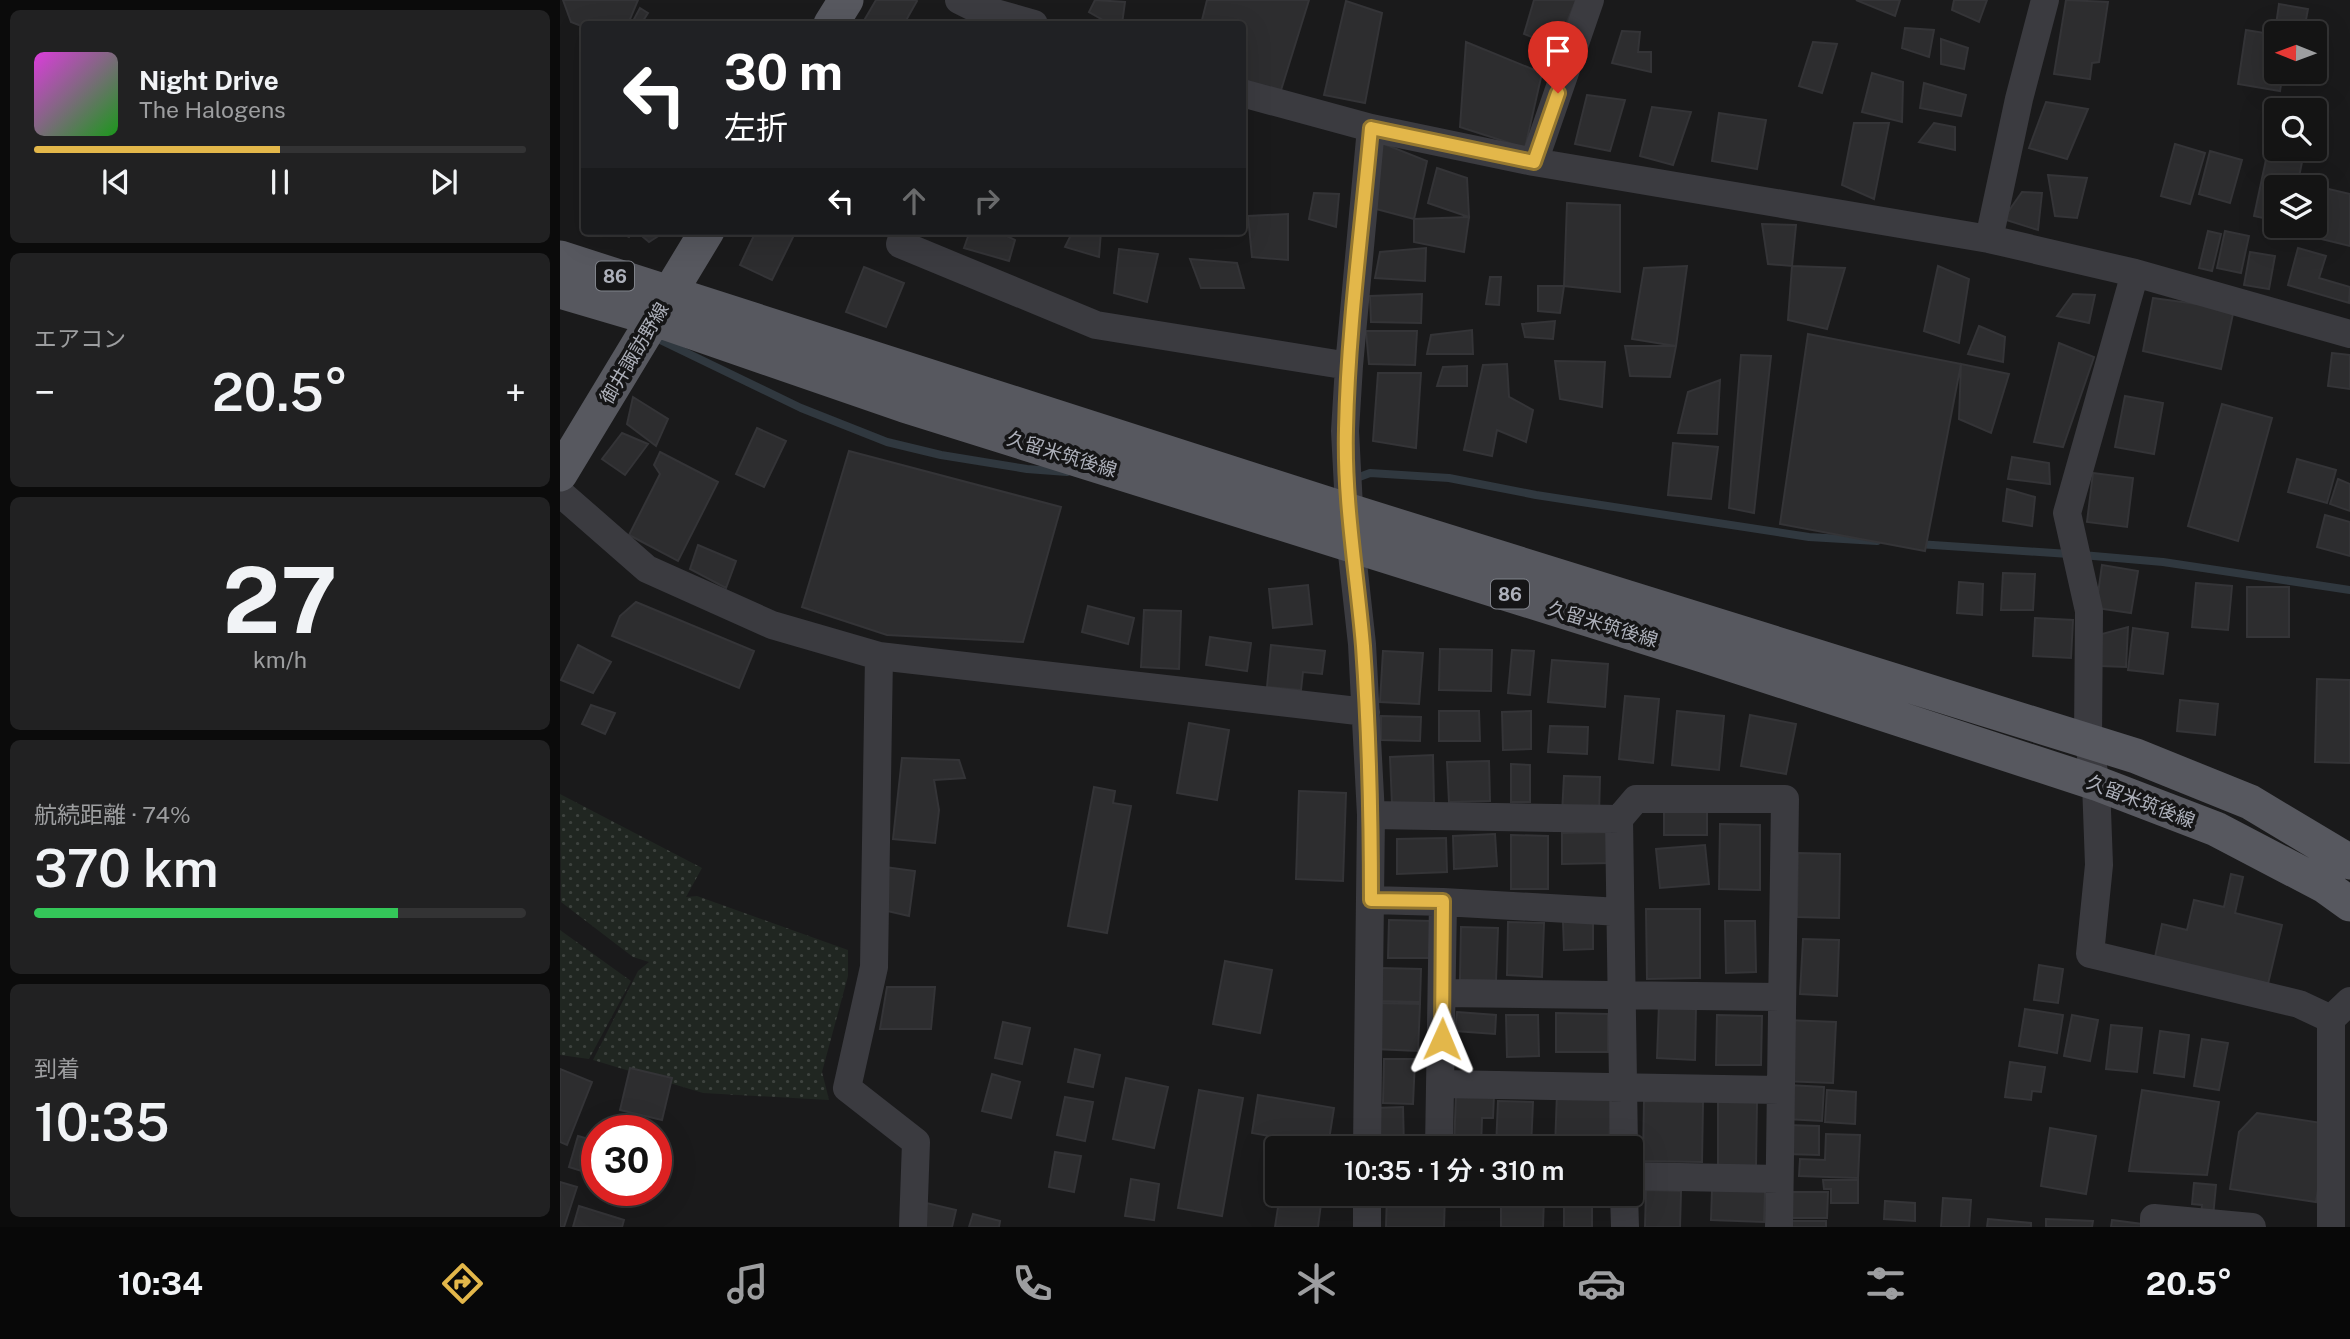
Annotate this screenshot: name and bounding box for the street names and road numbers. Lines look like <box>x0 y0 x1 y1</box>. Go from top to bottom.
road number: 86 <box>596 262 634 290</box>
street label: 御井諏訪野線 <box>595 298 673 408</box>
street label: 久留米筑後線 <box>1004 427 1120 481</box>
road number: 86 <box>1491 580 1529 608</box>
street label: 久留米筑後線 <box>1545 597 1661 651</box>
street label: 久留米筑後線 <box>2084 770 2198 832</box>

